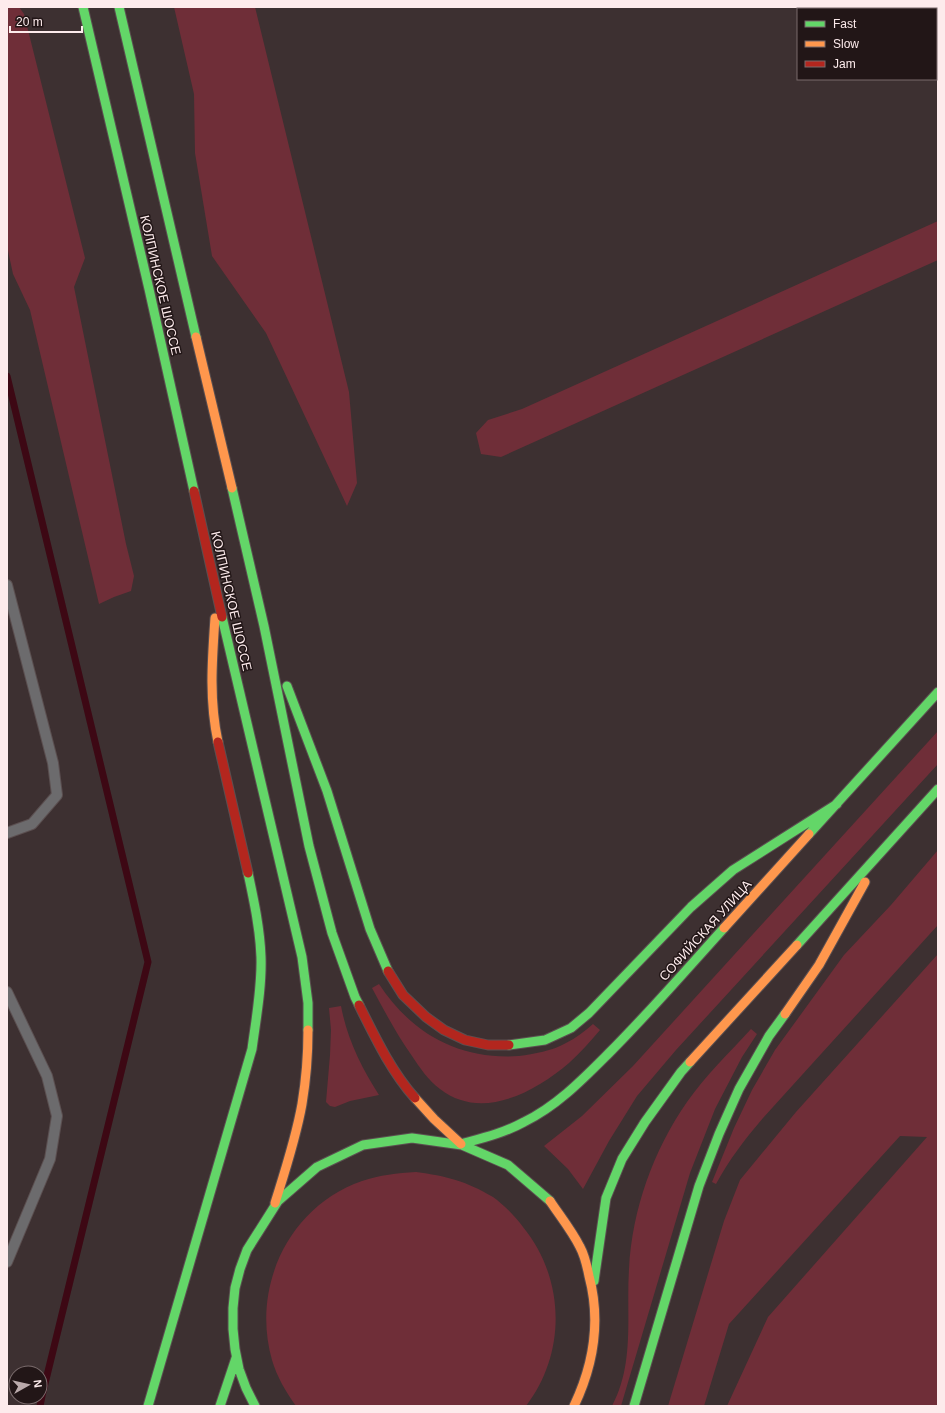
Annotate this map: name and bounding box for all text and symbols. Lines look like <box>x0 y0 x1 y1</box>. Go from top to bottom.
scale bar <box>10 8 82 34</box>
legend <box>797 8 937 80</box>
text: 20 m <box>16 15 43 29</box>
text: Fast <box>833 17 857 31</box>
text: Slow <box>833 37 859 51</box>
text: Jam <box>833 57 856 71</box>
street label: КОЛПИНСКОЕ ШОССЕ <box>137 214 184 357</box>
street label: КОЛПИНСКОЕ ШОССЕ <box>208 530 255 673</box>
street label: СОФИЙСКАЯ УЛИЦА <box>656 877 755 984</box>
north arrow <box>8 1365 48 1405</box>
text: N <box>31 1379 44 1388</box>

